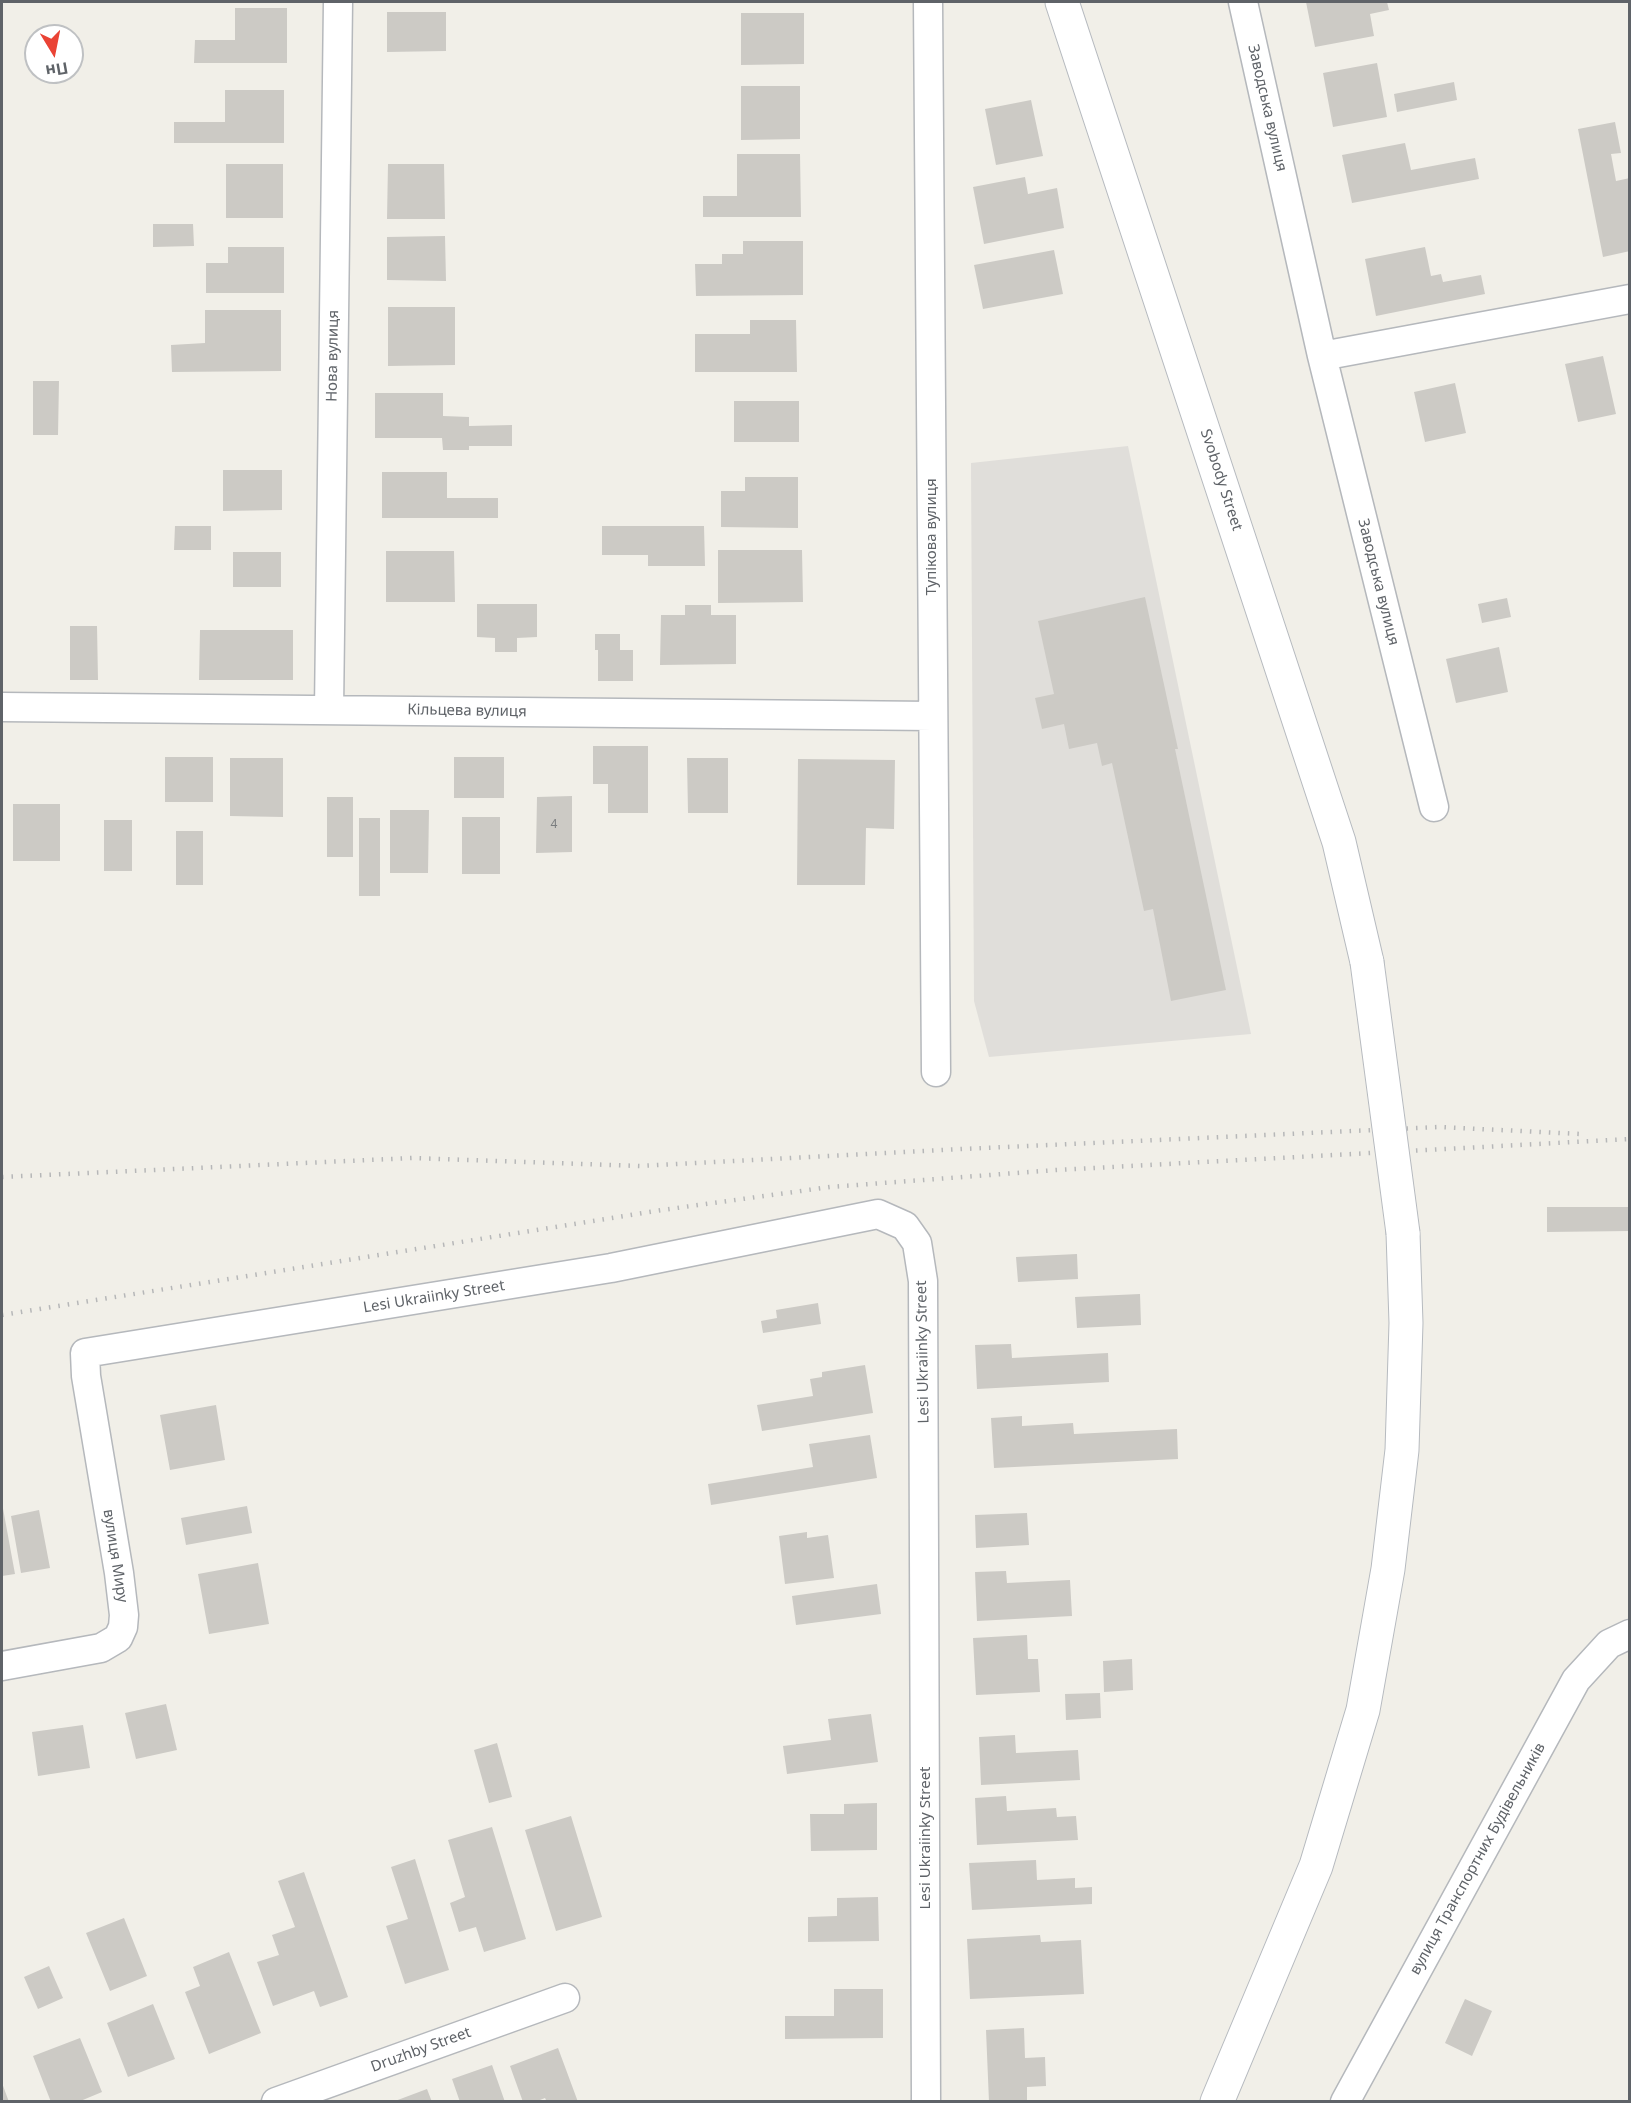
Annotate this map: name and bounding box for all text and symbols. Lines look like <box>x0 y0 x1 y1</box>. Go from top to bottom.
north arrow <box>24 24 84 84</box>
street label: Заводська вулиця <box>1244 43 1290 173</box>
text: Пн <box>44 57 70 83</box>
street label: Нова вулиця <box>323 310 343 402</box>
street label: Svobody Street <box>1196 427 1246 533</box>
street label: Тупікова вулиця <box>923 478 941 596</box>
street label: Заводська вулиця <box>1354 517 1402 647</box>
street label: Кільцева вулиця <box>407 701 527 721</box>
house number: 4 <box>551 818 557 832</box>
street label: Lesi Ukraiinky Street <box>362 1277 506 1317</box>
street label: Lesi Ukraiinky Street <box>913 1280 933 1424</box>
street label: вулиця Миру <box>99 1508 131 1604</box>
street label: вулиця Транспортних Будівельників <box>1407 1740 1549 1978</box>
street label: Lesi Ukraiinky Street <box>917 1766 935 1910</box>
street label: Druzhby Street <box>369 2024 473 2076</box>

